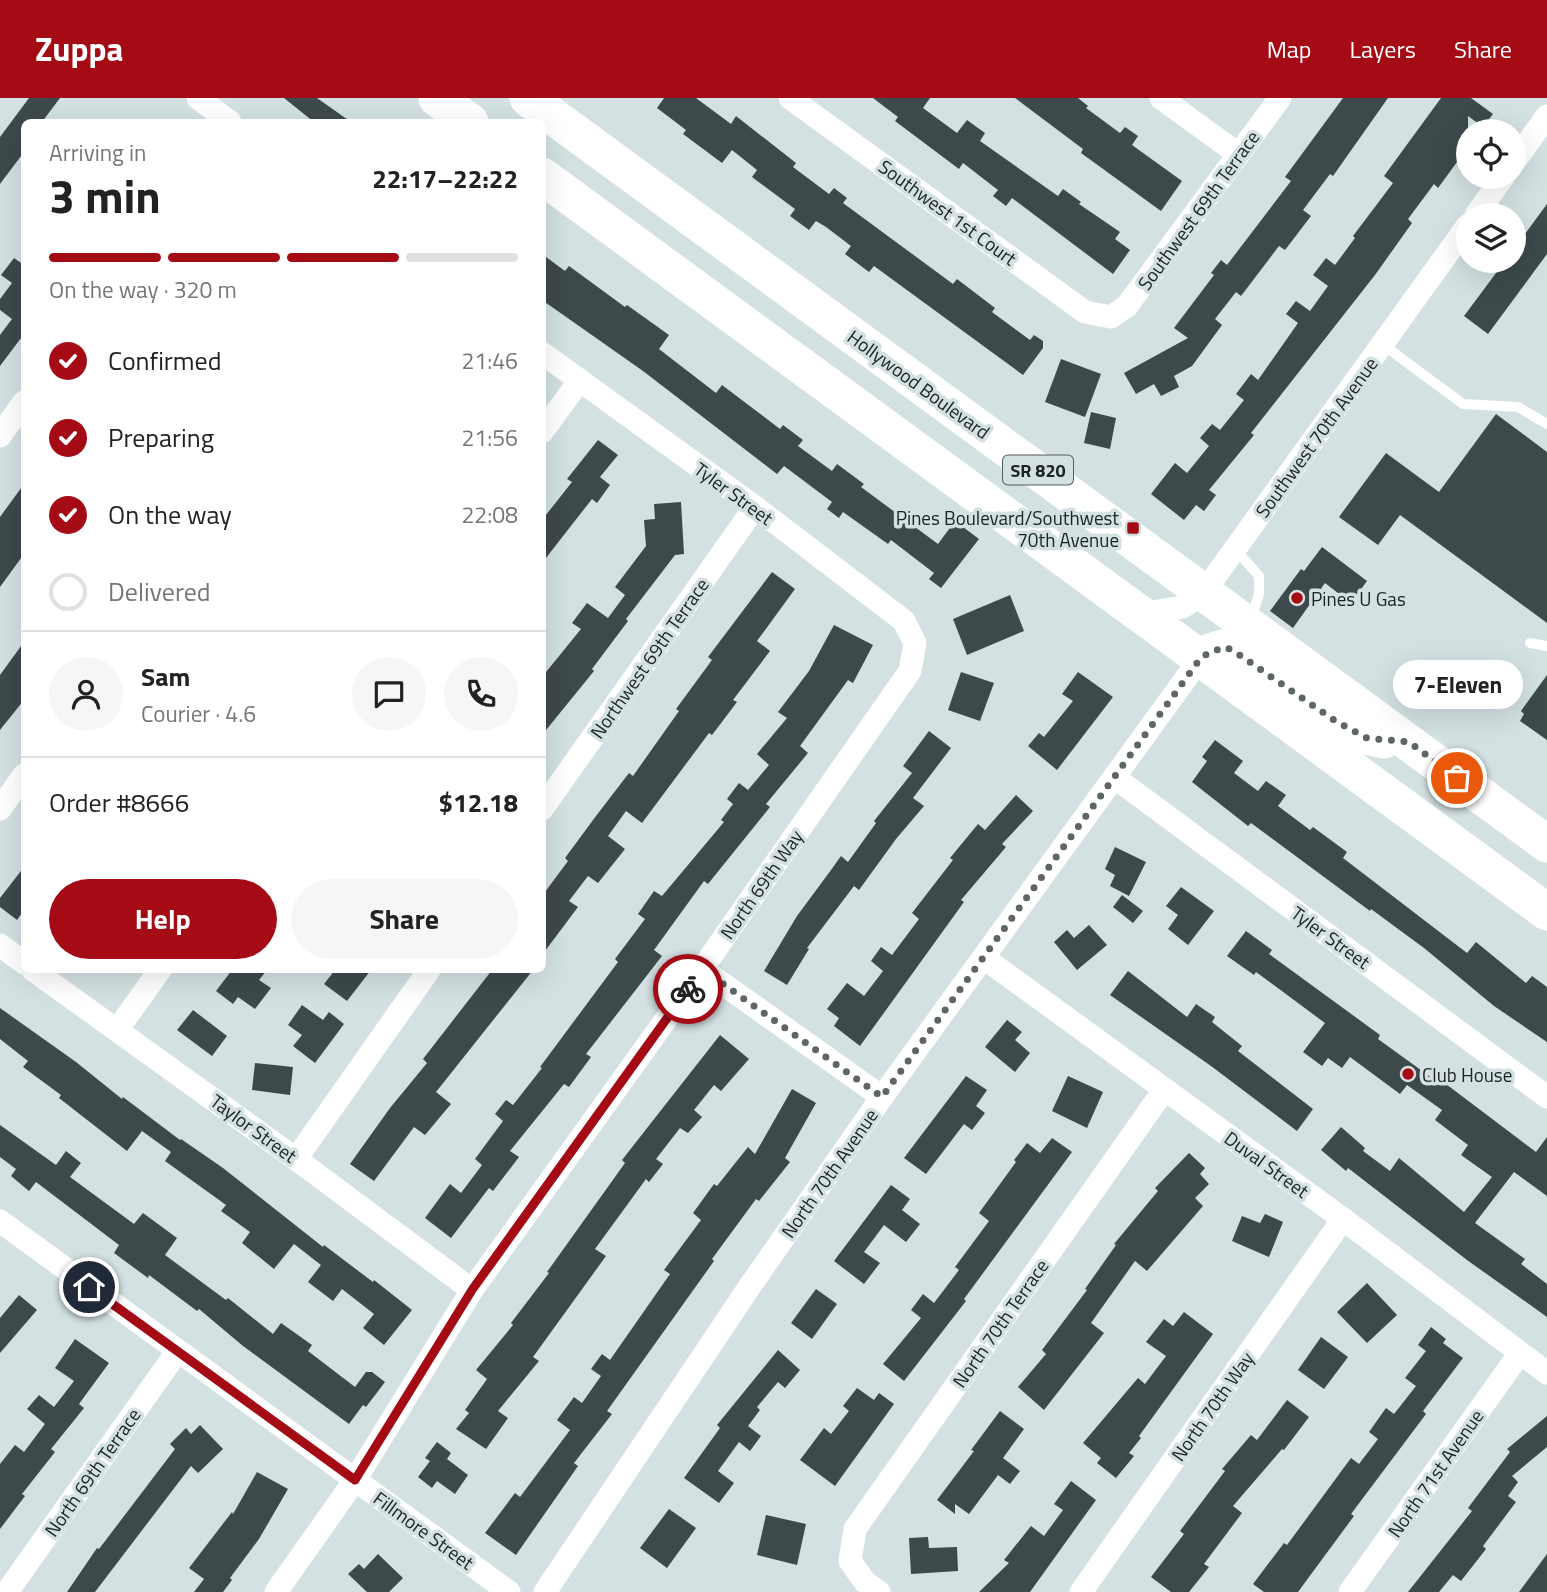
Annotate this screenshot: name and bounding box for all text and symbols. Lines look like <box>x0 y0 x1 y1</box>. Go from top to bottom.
text: Zuppa <box>35 24 123 74</box>
text: Map <box>1267 31 1312 67</box>
text: Layers <box>1350 31 1416 67</box>
text: Share <box>1454 31 1512 67</box>
map controls <box>1456 119 1526 273</box>
button: locate <box>1456 119 1526 189</box>
street label: Southwest 69th Terrace <box>1130 124 1266 296</box>
text: Arriving in <box>49 135 146 170</box>
street label: Southwest 1st Court <box>873 152 1023 272</box>
text: 22:17–22:22 <box>372 159 518 198</box>
text: 3 min <box>49 161 161 231</box>
button: layers <box>1456 203 1526 273</box>
text: On the way · 320 m <box>49 272 237 307</box>
street label: Hollywood Boulevard <box>842 322 996 446</box>
text: Confirmed <box>108 341 222 380</box>
icon: check <box>49 342 87 380</box>
text: 21:46 <box>461 343 518 378</box>
street label: Southwest 70th Avenue <box>1248 351 1384 523</box>
text: Preparing <box>108 418 214 457</box>
icon: check <box>49 419 87 457</box>
text: 21:56 <box>461 420 518 455</box>
street label: Tyler Street <box>688 454 780 532</box>
road number: SR 820 <box>1003 456 1073 484</box>
text: On the way <box>108 495 232 534</box>
icon: check <box>49 496 87 534</box>
text: 22:08 <box>461 497 518 532</box>
place label: Pines Boulevard/Southwest 70th Avenue <box>896 503 1119 554</box>
marker: Pines Boulevard/Southwest 70th Avenue <box>1125 520 1141 536</box>
text: Delivered <box>108 572 211 611</box>
street label: Northwest 69th Terrace <box>583 572 715 744</box>
place label: Pines U Gas <box>1311 584 1406 613</box>
marker: Pines U Gas <box>1289 590 1305 606</box>
button: person <box>49 657 123 731</box>
text: Sam <box>141 657 190 696</box>
button: chat <box>352 657 426 731</box>
button: phone <box>444 657 518 731</box>
callout: 7-Eleven <box>1392 659 1522 708</box>
text: 7-Eleven <box>1414 667 1502 702</box>
text: Courier · 4.6 <box>141 696 256 731</box>
pin <box>1427 748 1487 808</box>
icon: bag <box>1438 759 1476 797</box>
text: Order #8666 <box>49 783 189 822</box>
text: $12.18 <box>439 783 518 822</box>
street label: North 69th Way <box>712 823 810 945</box>
button: Help <box>49 879 277 959</box>
button: Share <box>291 879 518 959</box>
street label: Tyler Street <box>1285 898 1377 976</box>
courier <box>653 954 723 1024</box>
icon: bike <box>669 970 707 1008</box>
place label: Club House <box>1422 1060 1512 1089</box>
marker: Club House <box>1400 1066 1416 1082</box>
street label: Taylor Street <box>205 1087 304 1170</box>
street label: North 70th Avenue <box>773 1102 885 1244</box>
street label: Duval Street <box>1219 1123 1316 1205</box>
street label: North 70th Terrace <box>945 1253 1055 1393</box>
pin <box>59 1257 119 1317</box>
icon: home <box>70 1268 108 1306</box>
street label: North 70th Way <box>1163 1345 1261 1467</box>
street label: North 69th Terrace <box>37 1402 147 1542</box>
street label: North 71st Avenue <box>1380 1403 1490 1543</box>
street label: Fillmore Street <box>368 1484 481 1577</box>

